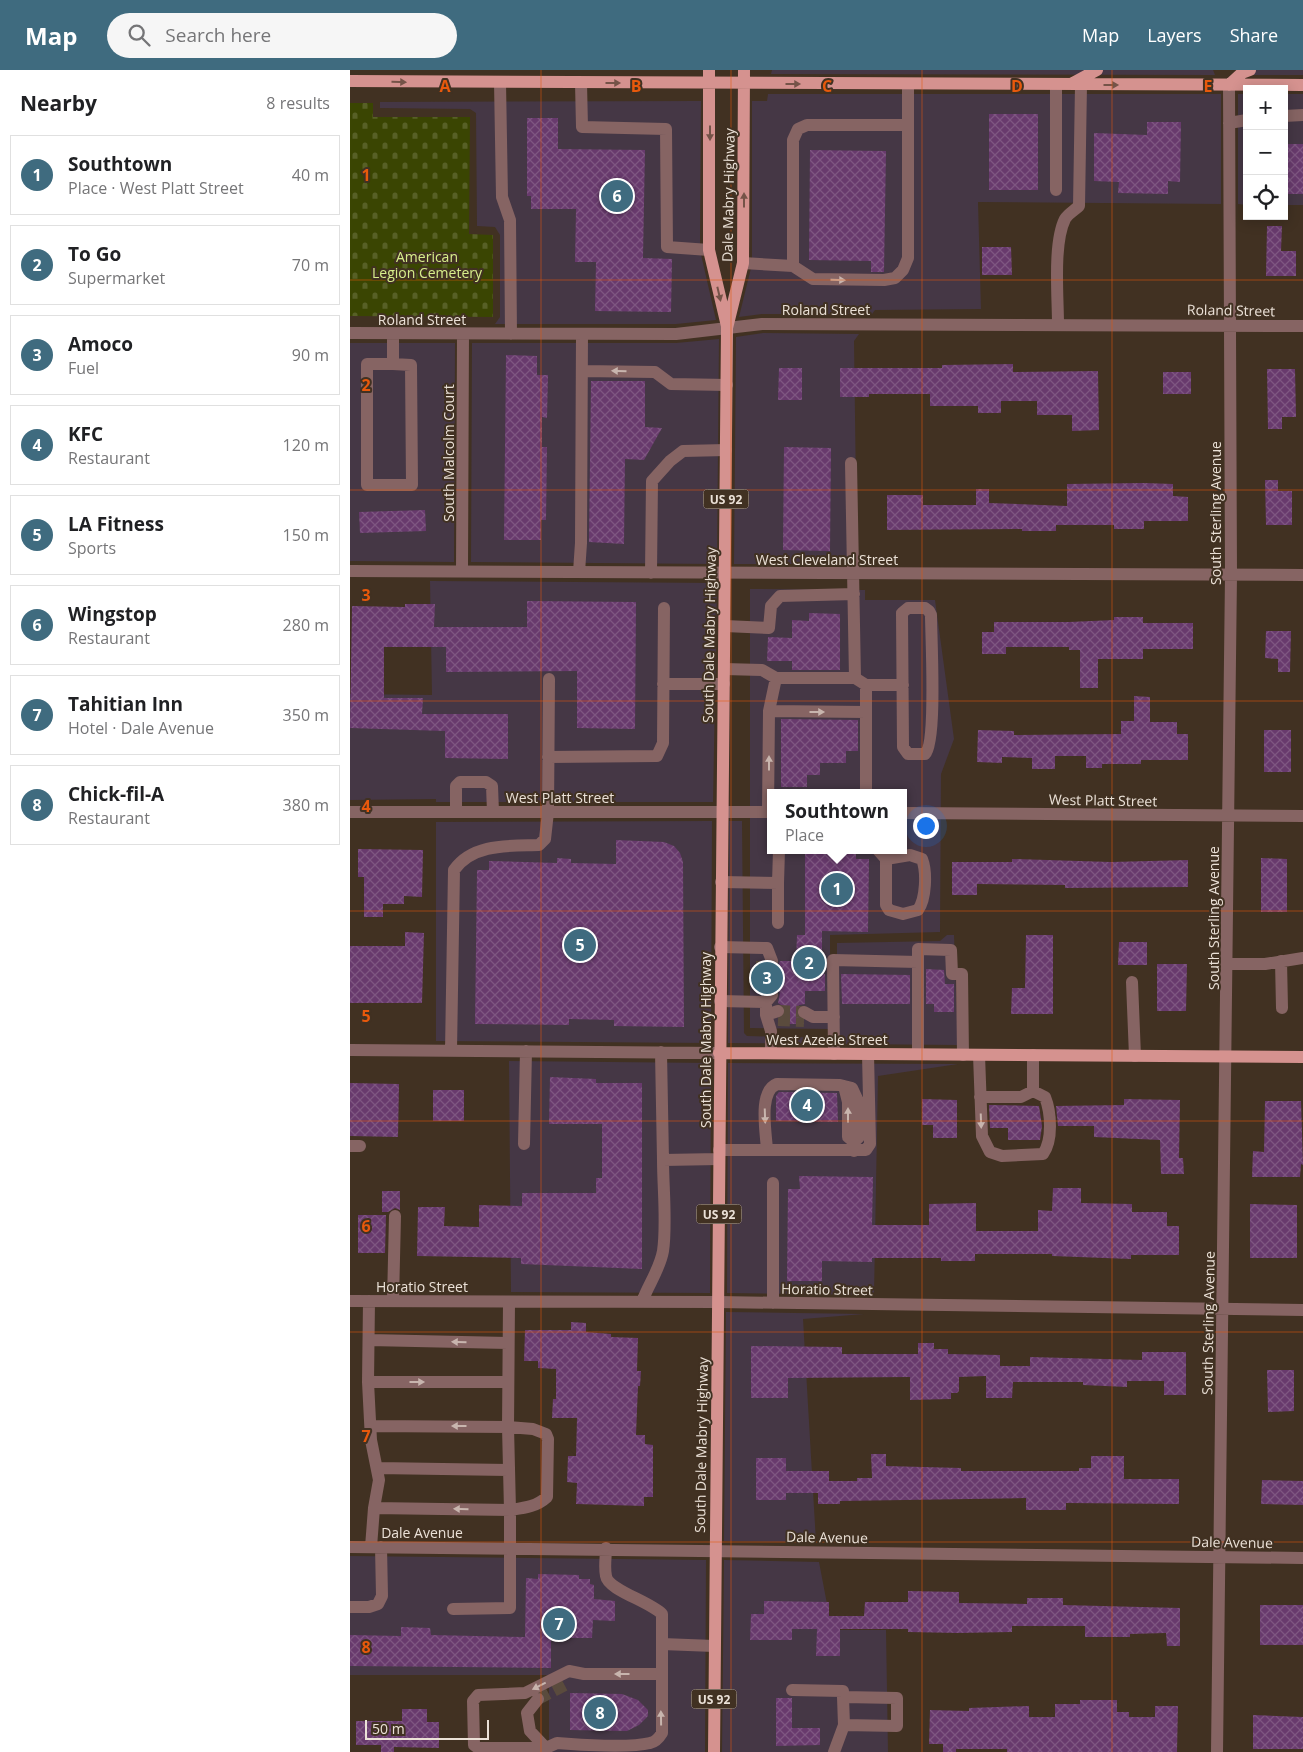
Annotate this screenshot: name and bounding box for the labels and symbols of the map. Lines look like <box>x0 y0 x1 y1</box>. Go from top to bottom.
text: A <box>439 75 451 97</box>
text: B <box>631 75 641 97</box>
text: C <box>822 75 832 97</box>
text: D <box>1011 75 1023 97</box>
text: E <box>1204 75 1213 97</box>
one-way arrow <box>391 78 407 86</box>
one-way arrow <box>605 79 621 87</box>
one-way arrow <box>785 80 801 88</box>
one-way arrow <box>1103 81 1119 89</box>
one-way arrow <box>706 125 714 141</box>
street label: Dale Mabry Highway <box>717 127 739 262</box>
text: 1 <box>361 164 371 186</box>
pin: 6 <box>601 177 633 215</box>
one-way arrow <box>740 191 748 207</box>
park label: American Legion Cemetery <box>372 247 483 282</box>
one-way arrow <box>830 276 846 284</box>
one-way arrow <box>715 287 723 302</box>
street label: Roland Street <box>782 300 870 319</box>
street label: Roland Street <box>1187 300 1275 320</box>
street label: Roland Street <box>378 310 466 329</box>
one-way arrow <box>610 367 626 375</box>
text: 2 <box>361 374 371 396</box>
street label: South Malcolm Court <box>439 384 458 522</box>
street label: South Sterling Avenue <box>1206 441 1225 585</box>
road number: US 92 <box>704 489 748 508</box>
street label: South Dale Mabry Highway <box>698 546 720 723</box>
street label: West Cleveland Street <box>756 550 898 569</box>
text: 3 <box>361 584 371 606</box>
one-way arrow <box>810 708 826 716</box>
one-way arrow <box>765 755 773 771</box>
street label: West Platt Street <box>506 788 614 807</box>
street label: West Platt Street <box>1049 790 1157 810</box>
text: 4 <box>361 795 371 817</box>
your location <box>913 813 939 839</box>
street label: South Sterling Avenue <box>1204 846 1223 990</box>
pin: 1 <box>821 870 853 908</box>
pin: 5 <box>564 926 596 964</box>
pin: 2 <box>793 944 825 982</box>
street label: South Dale Mabry Highway <box>696 951 715 1128</box>
pin: 3 <box>751 959 783 997</box>
text: 5 <box>361 1005 371 1027</box>
street label: West Azeele Street <box>766 1030 888 1049</box>
pin: 4 <box>791 1086 823 1124</box>
one-way arrow <box>844 1107 852 1123</box>
one-way arrow <box>762 1108 770 1124</box>
one-way arrow <box>977 1113 985 1129</box>
road number: US 92 <box>696 1204 742 1224</box>
text: 6 <box>361 1215 371 1237</box>
street label: South Sterling Avenue <box>1197 1251 1219 1395</box>
street label: Horatio Street <box>376 1277 468 1296</box>
street label: Horatio Street <box>781 1279 873 1299</box>
one-way arrow <box>451 1337 467 1345</box>
street label: South Dale Mabry Highway <box>690 1356 712 1533</box>
one-way arrow <box>409 1378 425 1386</box>
one-way arrow <box>451 1422 467 1430</box>
text: 7 <box>361 1425 371 1447</box>
one-way arrow <box>453 1505 469 1513</box>
street label: Dale Avenue <box>381 1523 463 1542</box>
street label: Dale Avenue <box>786 1527 868 1547</box>
street label: Dale Avenue <box>1191 1532 1273 1552</box>
pin: 7 <box>543 1605 575 1643</box>
text: 8 <box>361 1636 371 1658</box>
one-way arrow <box>614 1670 630 1678</box>
one-way arrow <box>531 1682 546 1690</box>
road number: US 92 <box>692 1690 736 1708</box>
pin: 8 <box>584 1694 616 1732</box>
one-way arrow <box>657 1710 665 1726</box>
scale bar <box>365 1717 489 1740</box>

